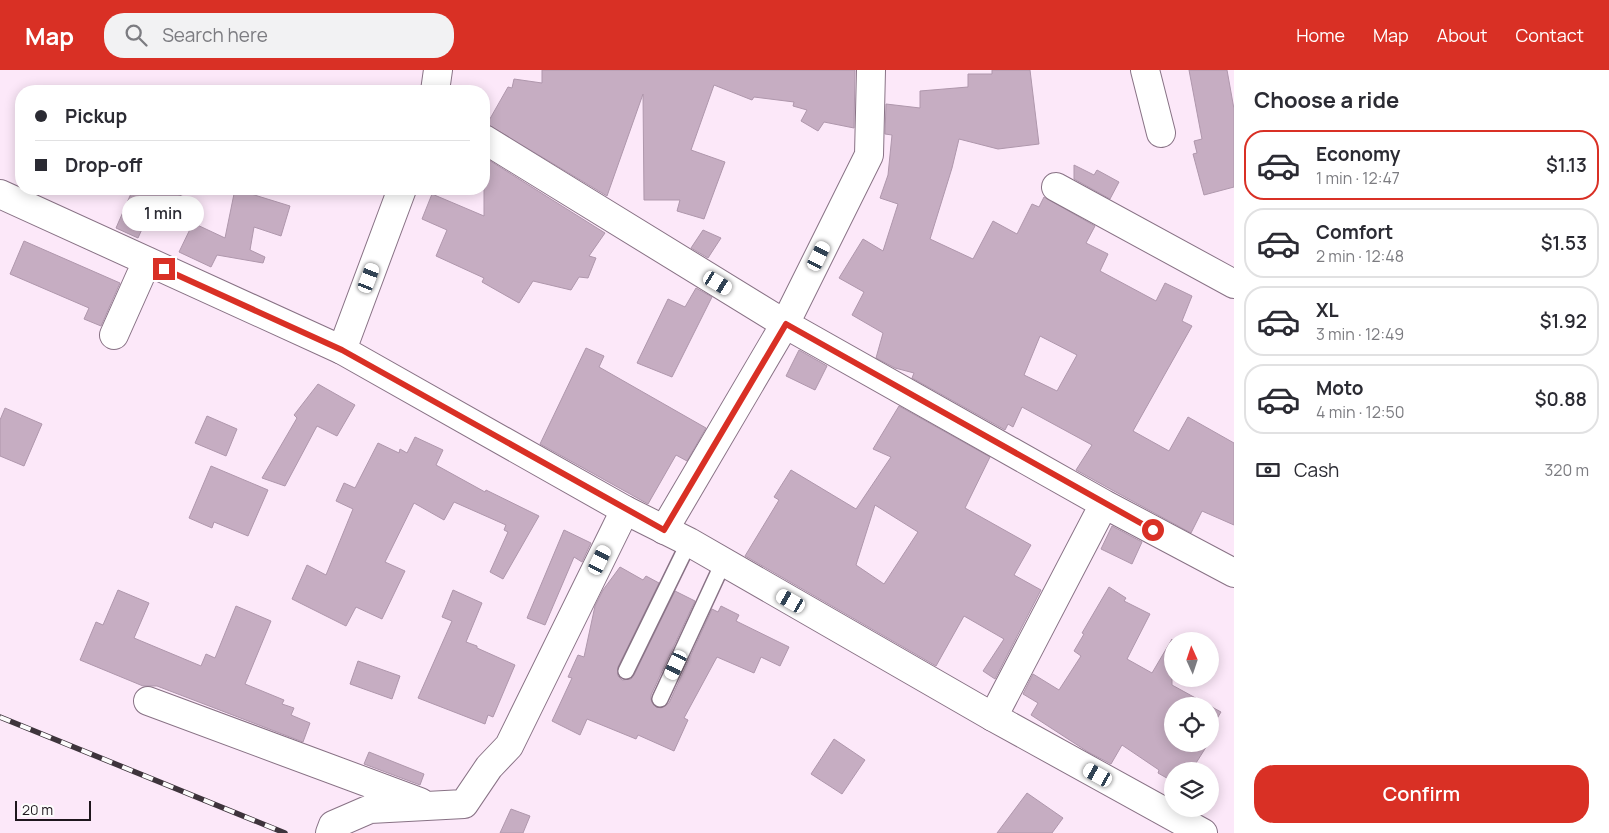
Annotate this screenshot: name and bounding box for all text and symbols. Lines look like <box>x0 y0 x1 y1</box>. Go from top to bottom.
search box <box>104 13 454 58</box>
text: Map <box>25 19 74 52</box>
icon: search <box>122 21 150 49</box>
text: Search here <box>162 22 268 48</box>
text: Home <box>1296 23 1345 47</box>
text: Map <box>1373 23 1409 47</box>
text: About <box>1437 23 1487 47</box>
text: Contact <box>1515 23 1584 47</box>
text: Choose a ride <box>1254 85 1399 115</box>
text: Pickup <box>65 103 127 129</box>
text: Economy <box>1316 141 1400 167</box>
icon: car <box>1256 143 1301 188</box>
text: Drop-off <box>65 152 142 178</box>
text: $1.13 <box>1546 152 1587 178</box>
text: 1 min · 12:47 <box>1316 167 1400 189</box>
callout: 1 min <box>123 196 205 232</box>
text: 1 min <box>144 202 182 224</box>
text: Comfort <box>1316 219 1393 245</box>
icon: car <box>1256 221 1301 266</box>
text: $1.53 <box>1541 230 1587 256</box>
car <box>805 239 832 273</box>
text: 2 min · 12:48 <box>1316 245 1404 267</box>
route end <box>153 258 175 280</box>
car <box>356 261 381 295</box>
car <box>701 269 734 297</box>
text: XL <box>1316 297 1339 323</box>
icon: car <box>1256 299 1301 344</box>
text: $1.92 <box>1540 308 1587 334</box>
text: 3 min · 12:49 <box>1316 323 1404 345</box>
text: Moto <box>1316 375 1363 401</box>
icon: car <box>1256 377 1301 422</box>
text: $0.88 <box>1535 386 1587 412</box>
text: 4 min · 12:50 <box>1316 401 1405 423</box>
icon: cash <box>1254 456 1282 484</box>
text: Cash <box>1294 457 1339 483</box>
text: 320 m <box>1545 459 1589 481</box>
route start <box>1142 519 1164 541</box>
car <box>586 543 613 577</box>
car <box>774 587 807 615</box>
north arrow <box>1164 632 1219 688</box>
map controls <box>1164 632 1219 817</box>
car <box>662 648 689 682</box>
button: locate <box>1164 697 1219 752</box>
car <box>1081 761 1114 789</box>
button: layers <box>1164 762 1219 817</box>
button: Confirm <box>1254 765 1589 823</box>
scale bar <box>15 798 91 821</box>
text: 20 m <box>22 800 53 819</box>

